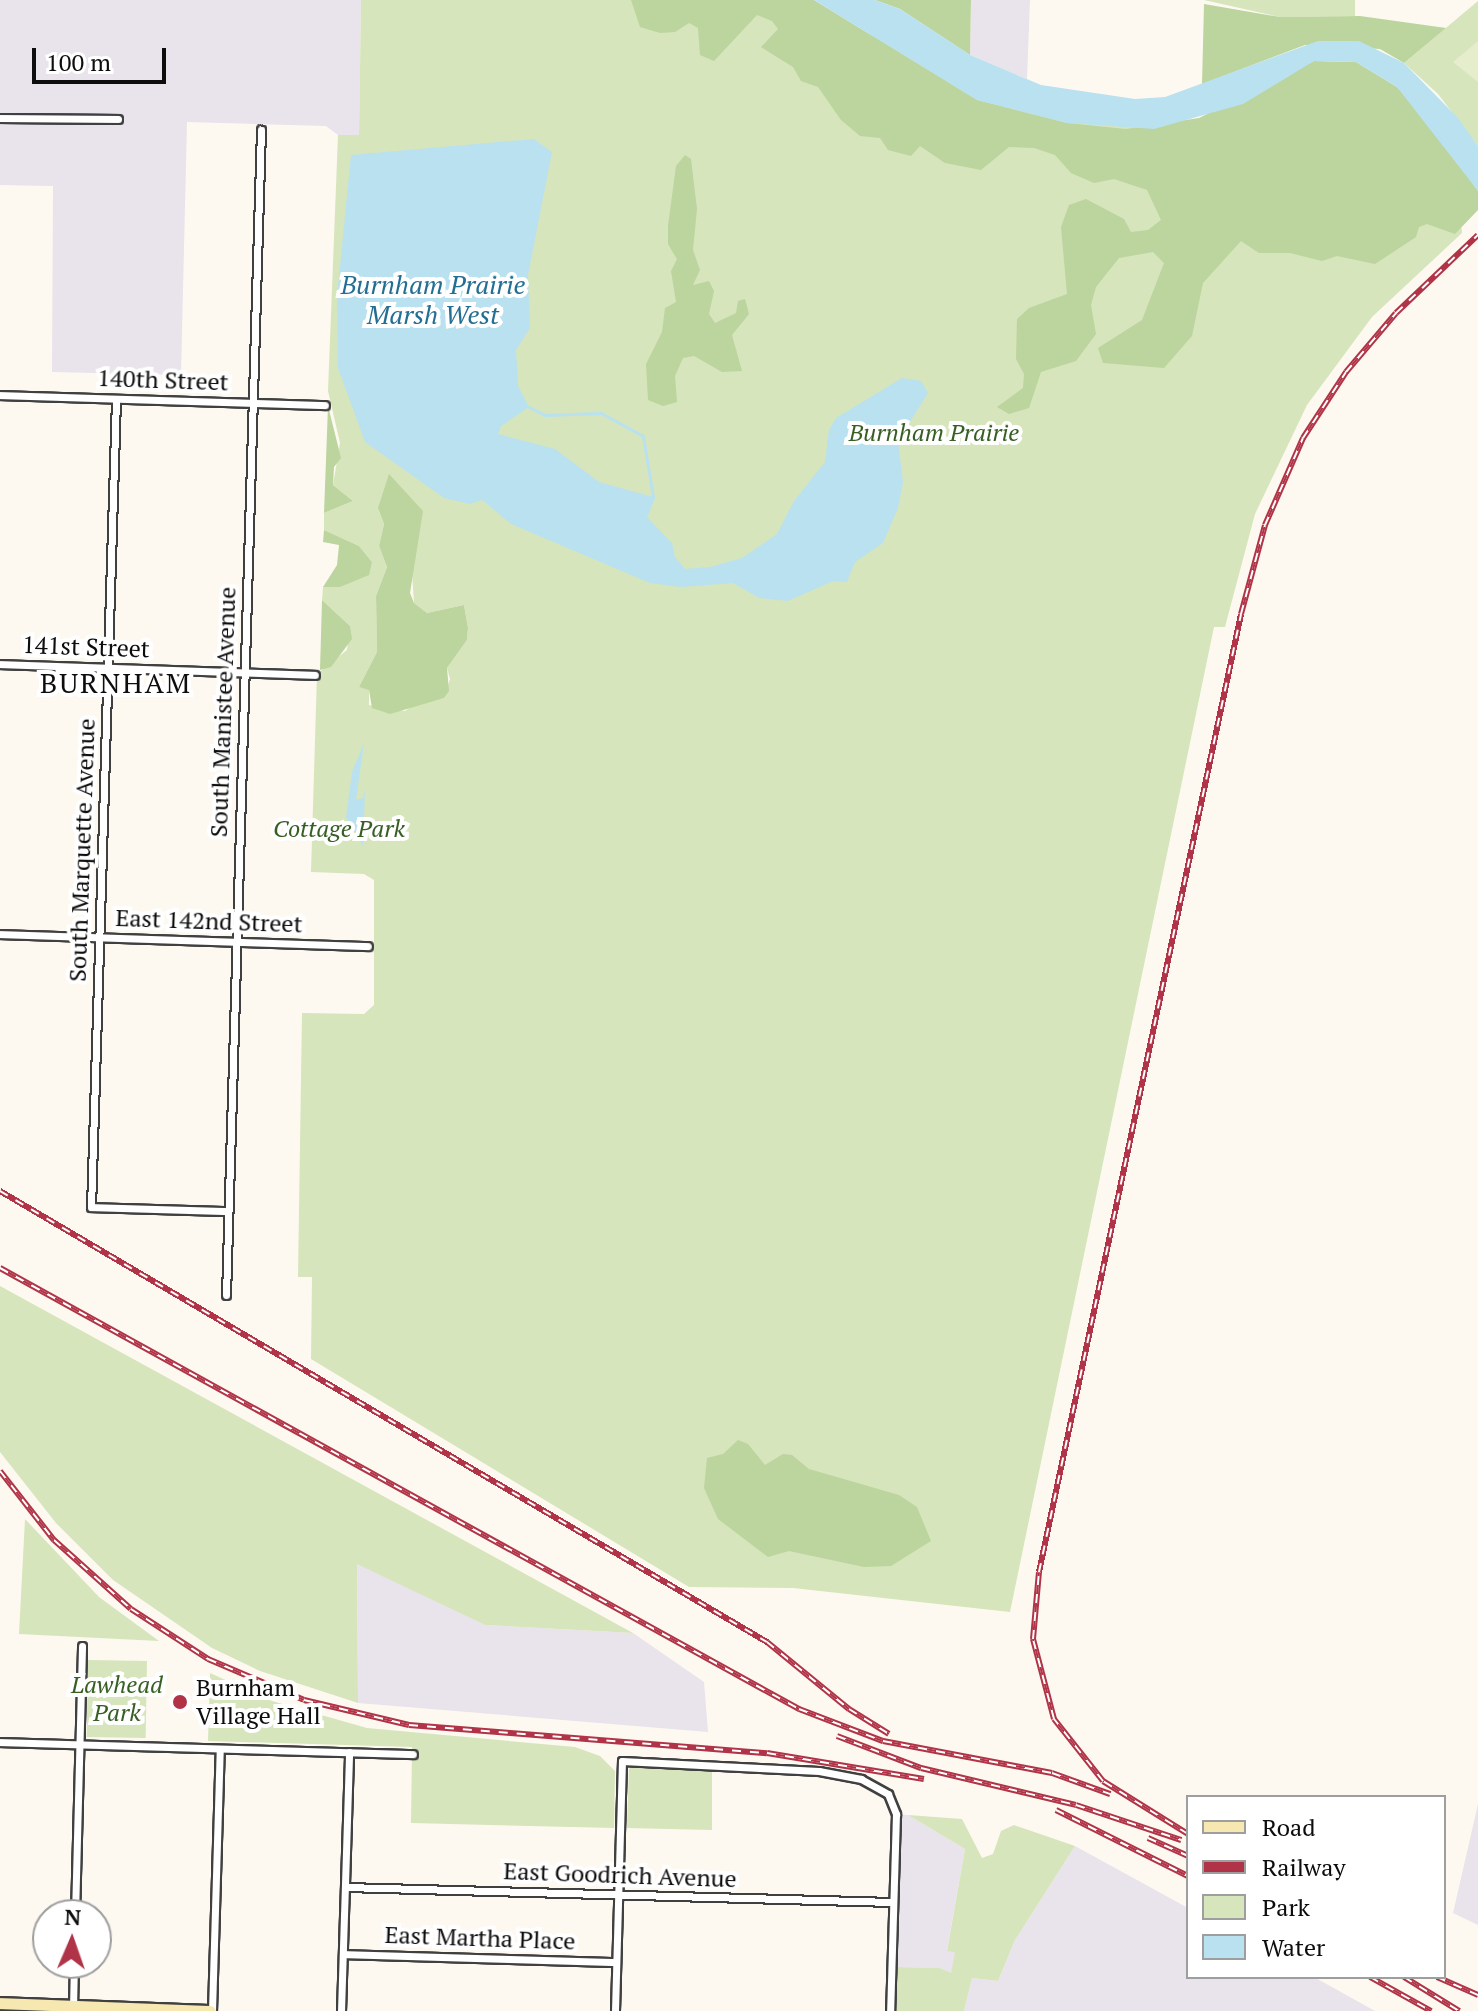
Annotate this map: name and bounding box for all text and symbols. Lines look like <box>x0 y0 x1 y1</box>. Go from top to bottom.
scale bar <box>36 32 170 82</box>
text: 100 m <box>46 46 111 78</box>
water label: Burnham Prairie Marsh West <box>341 269 525 330</box>
street label: 140th Street <box>97 363 229 397</box>
park label: Burnham Prairie <box>849 419 1019 447</box>
street label: South Manistee Avenue <box>204 586 242 838</box>
street label: 141st Street <box>22 630 150 664</box>
district label: BURNHAM <box>40 666 192 700</box>
street label: South Marquette Avenue <box>63 718 101 982</box>
park label: Cottage Park <box>273 815 405 843</box>
street label: East 142nd Street <box>115 903 303 939</box>
park label: Lawhead Park <box>71 1671 163 1727</box>
place label: Burnham Village Hall <box>196 1674 321 1730</box>
marker: Burnham Village Hall <box>171 1693 189 1711</box>
legend <box>1186 1795 1446 1979</box>
text: Road <box>1262 1811 1316 1843</box>
text: Railway <box>1262 1851 1346 1883</box>
street label: East Goodrich Avenue <box>503 1857 737 1893</box>
text: Park <box>1262 1891 1310 1923</box>
north arrow <box>32 1899 112 1979</box>
text: N <box>64 1902 82 1931</box>
street label: East Martha Place <box>384 1920 576 1956</box>
text: Water <box>1262 1931 1325 1963</box>

